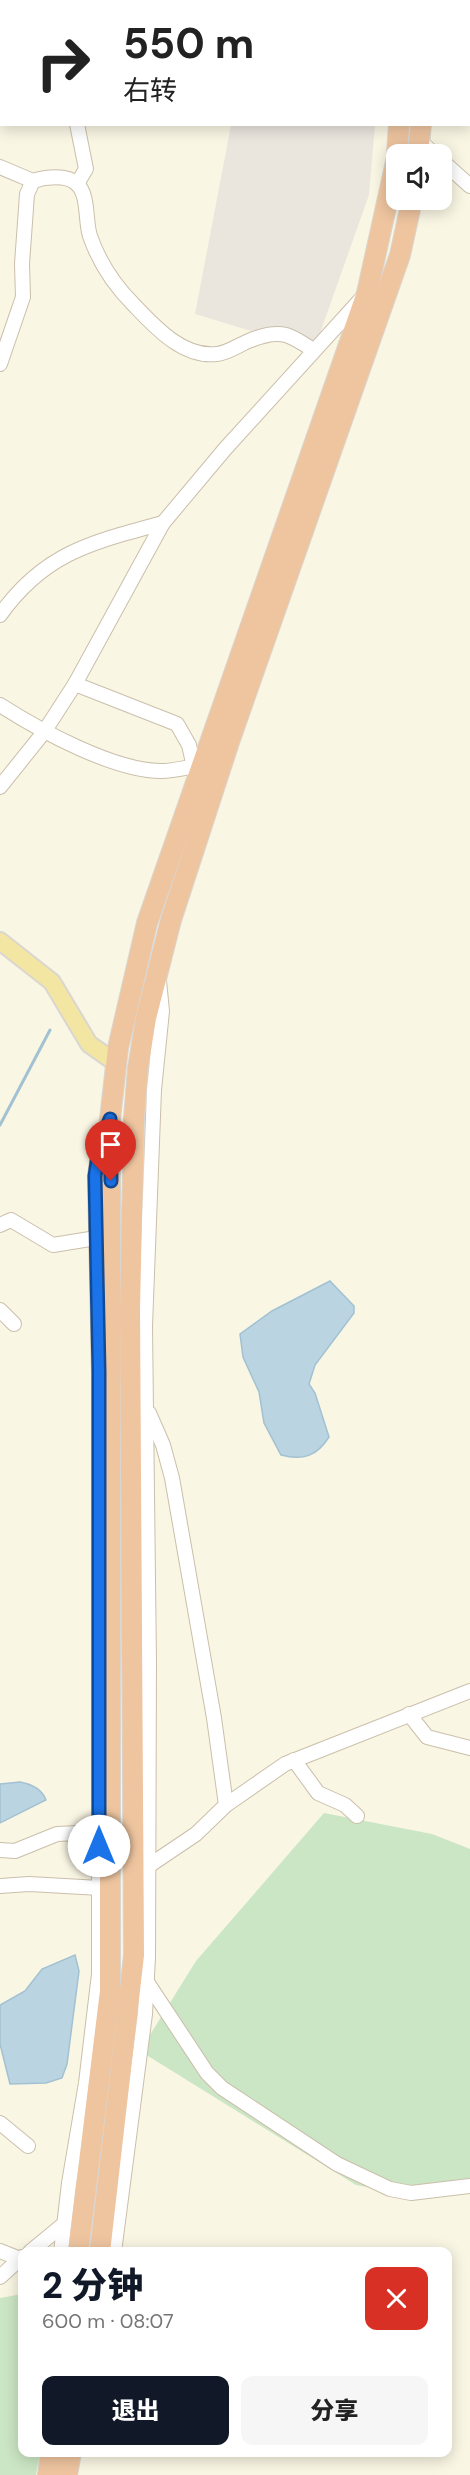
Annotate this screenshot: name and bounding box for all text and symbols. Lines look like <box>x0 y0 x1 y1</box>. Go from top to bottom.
text: 550 m <box>123 16 254 71</box>
icon: right <box>24 24 102 102</box>
text: 右转 <box>123 73 177 108</box>
map controls <box>386 144 452 210</box>
button: sound <box>386 144 452 210</box>
pin <box>85 1119 136 1181</box>
icon: arrive <box>94 1128 127 1161</box>
position arrow <box>67 1814 131 1878</box>
text: 2 分钟 <box>42 2262 143 2309</box>
button: close <box>365 2267 428 2330</box>
text: 600 m · 08:07 <box>42 2308 174 2334</box>
button: 退出 <box>42 2376 229 2445</box>
button: 分享 <box>241 2376 428 2445</box>

